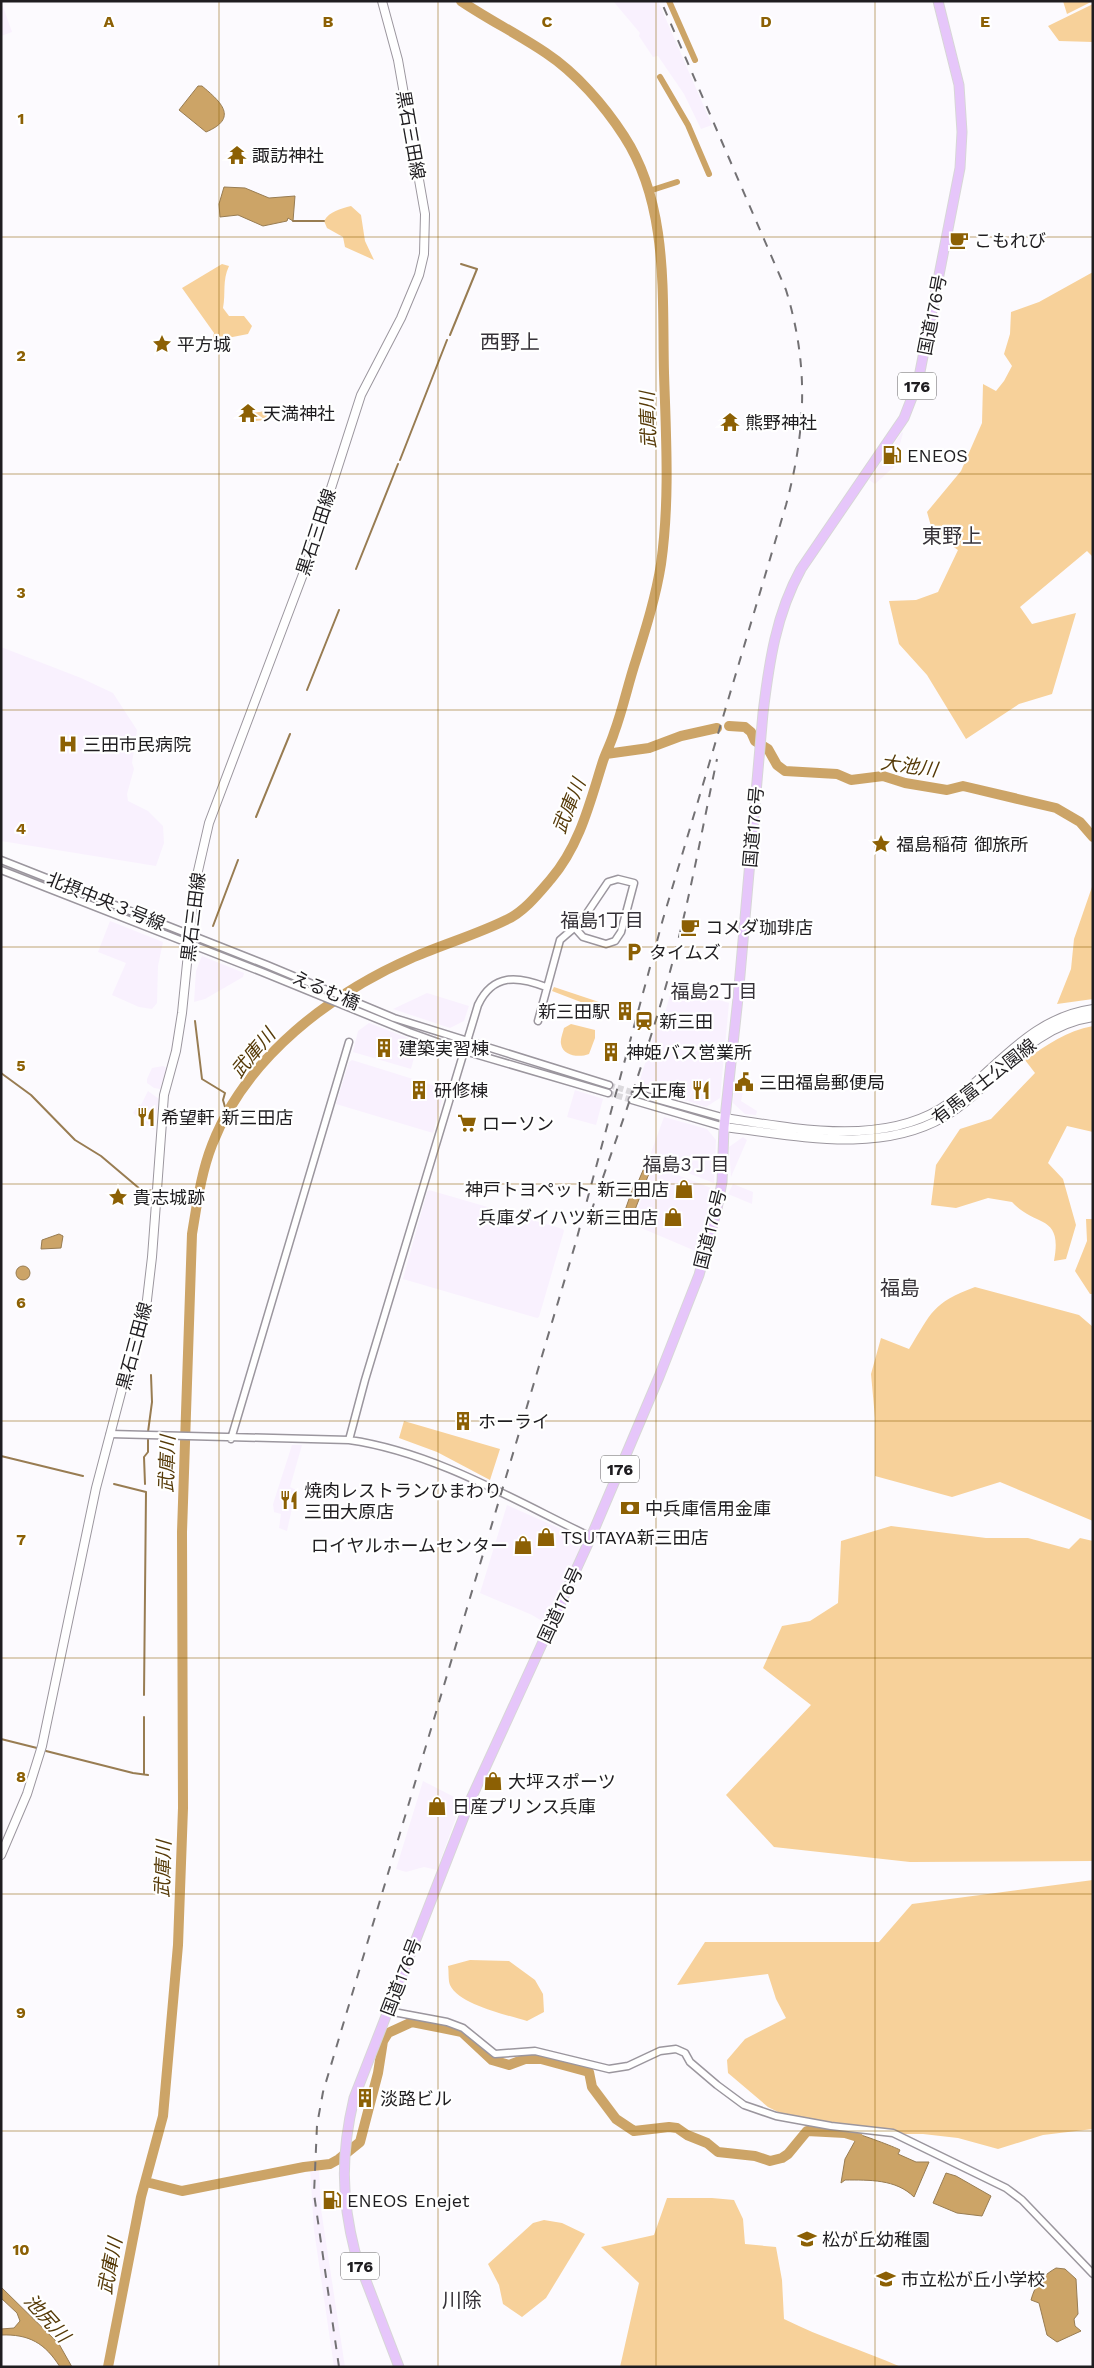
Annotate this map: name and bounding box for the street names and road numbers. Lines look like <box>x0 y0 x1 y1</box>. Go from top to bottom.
street label: 黒石三田線 <box>393 89 429 181</box>
street label: 国道176号 <box>914 273 950 357</box>
road number: 176 <box>898 372 936 400</box>
street label: 黒石三田線 <box>292 486 340 578</box>
street label: 国道176号 <box>739 785 767 869</box>
street label: 北摂中央３号線 <box>44 868 168 934</box>
street label: 黒石三田線 <box>177 871 209 963</box>
street label: えるむ橋 <box>289 966 363 1014</box>
street label: 有馬富士公園線 <box>928 1034 1040 1128</box>
street label: 国道176号 <box>690 1187 730 1271</box>
street label: 黒石三田線 <box>112 1300 156 1392</box>
road number: 176 <box>601 1456 639 1482</box>
street label: 国道176号 <box>533 1564 587 1646</box>
street label: 国道176号 <box>377 1935 425 2019</box>
road number: 176 <box>341 2252 379 2280</box>

